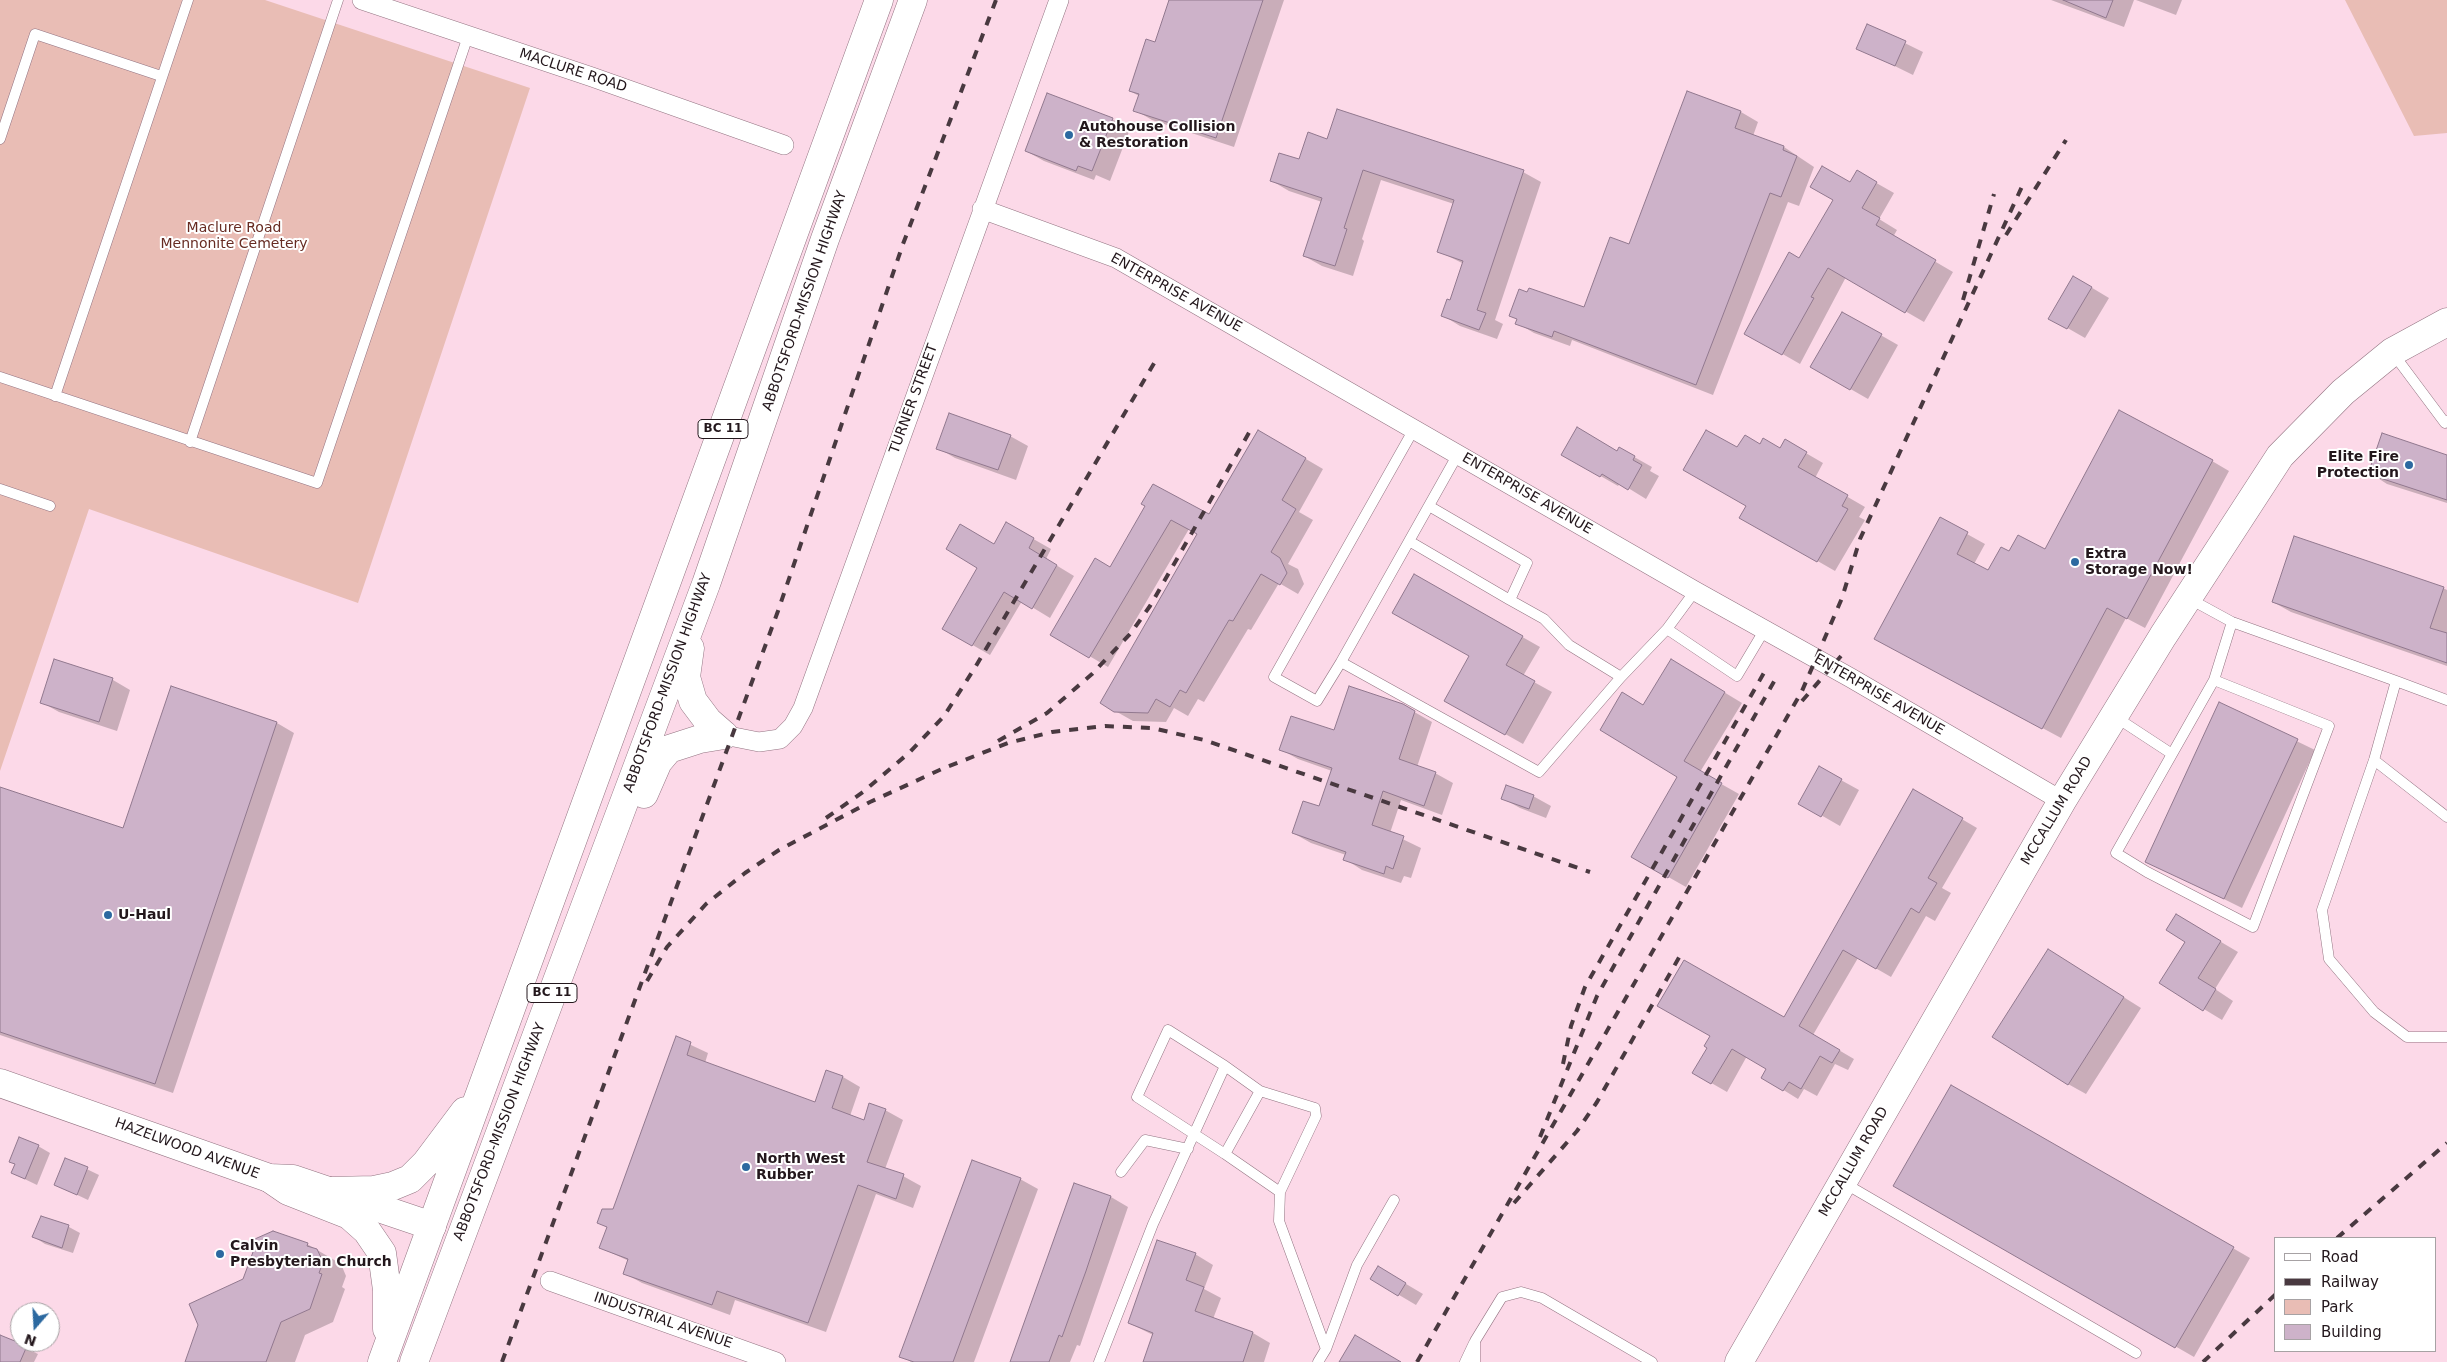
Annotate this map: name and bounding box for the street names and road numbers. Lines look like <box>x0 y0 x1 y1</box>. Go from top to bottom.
street label: MACLURE ROAD <box>517 46 629 96</box>
street label: ABBOTSFORD-MISSION HIGHWAY <box>759 189 851 413</box>
street label: ENTERPRISE AVENUE <box>1107 250 1245 336</box>
street label: TURNER STREET <box>886 342 942 456</box>
road number: BC 11 <box>698 419 748 438</box>
street label: ENTERPRISE AVENUE <box>1459 450 1595 538</box>
street label: ABBOTSFORD-MISSION HIGHWAY <box>620 571 716 795</box>
street label: ENTERPRISE AVENUE <box>1811 651 1947 739</box>
street label: MCCALLUM ROAD <box>2018 754 2096 868</box>
road number: BC 11 <box>527 984 577 1002</box>
street label: ABBOTSFORD-MISSION HIGHWAY <box>451 1021 549 1243</box>
street label: MCCALLUM ROAD <box>1816 1104 1892 1220</box>
street label: HAZELWOOD AVENUE <box>112 1115 262 1183</box>
street label: INDUSTRIAL AVENUE <box>592 1289 734 1353</box>

